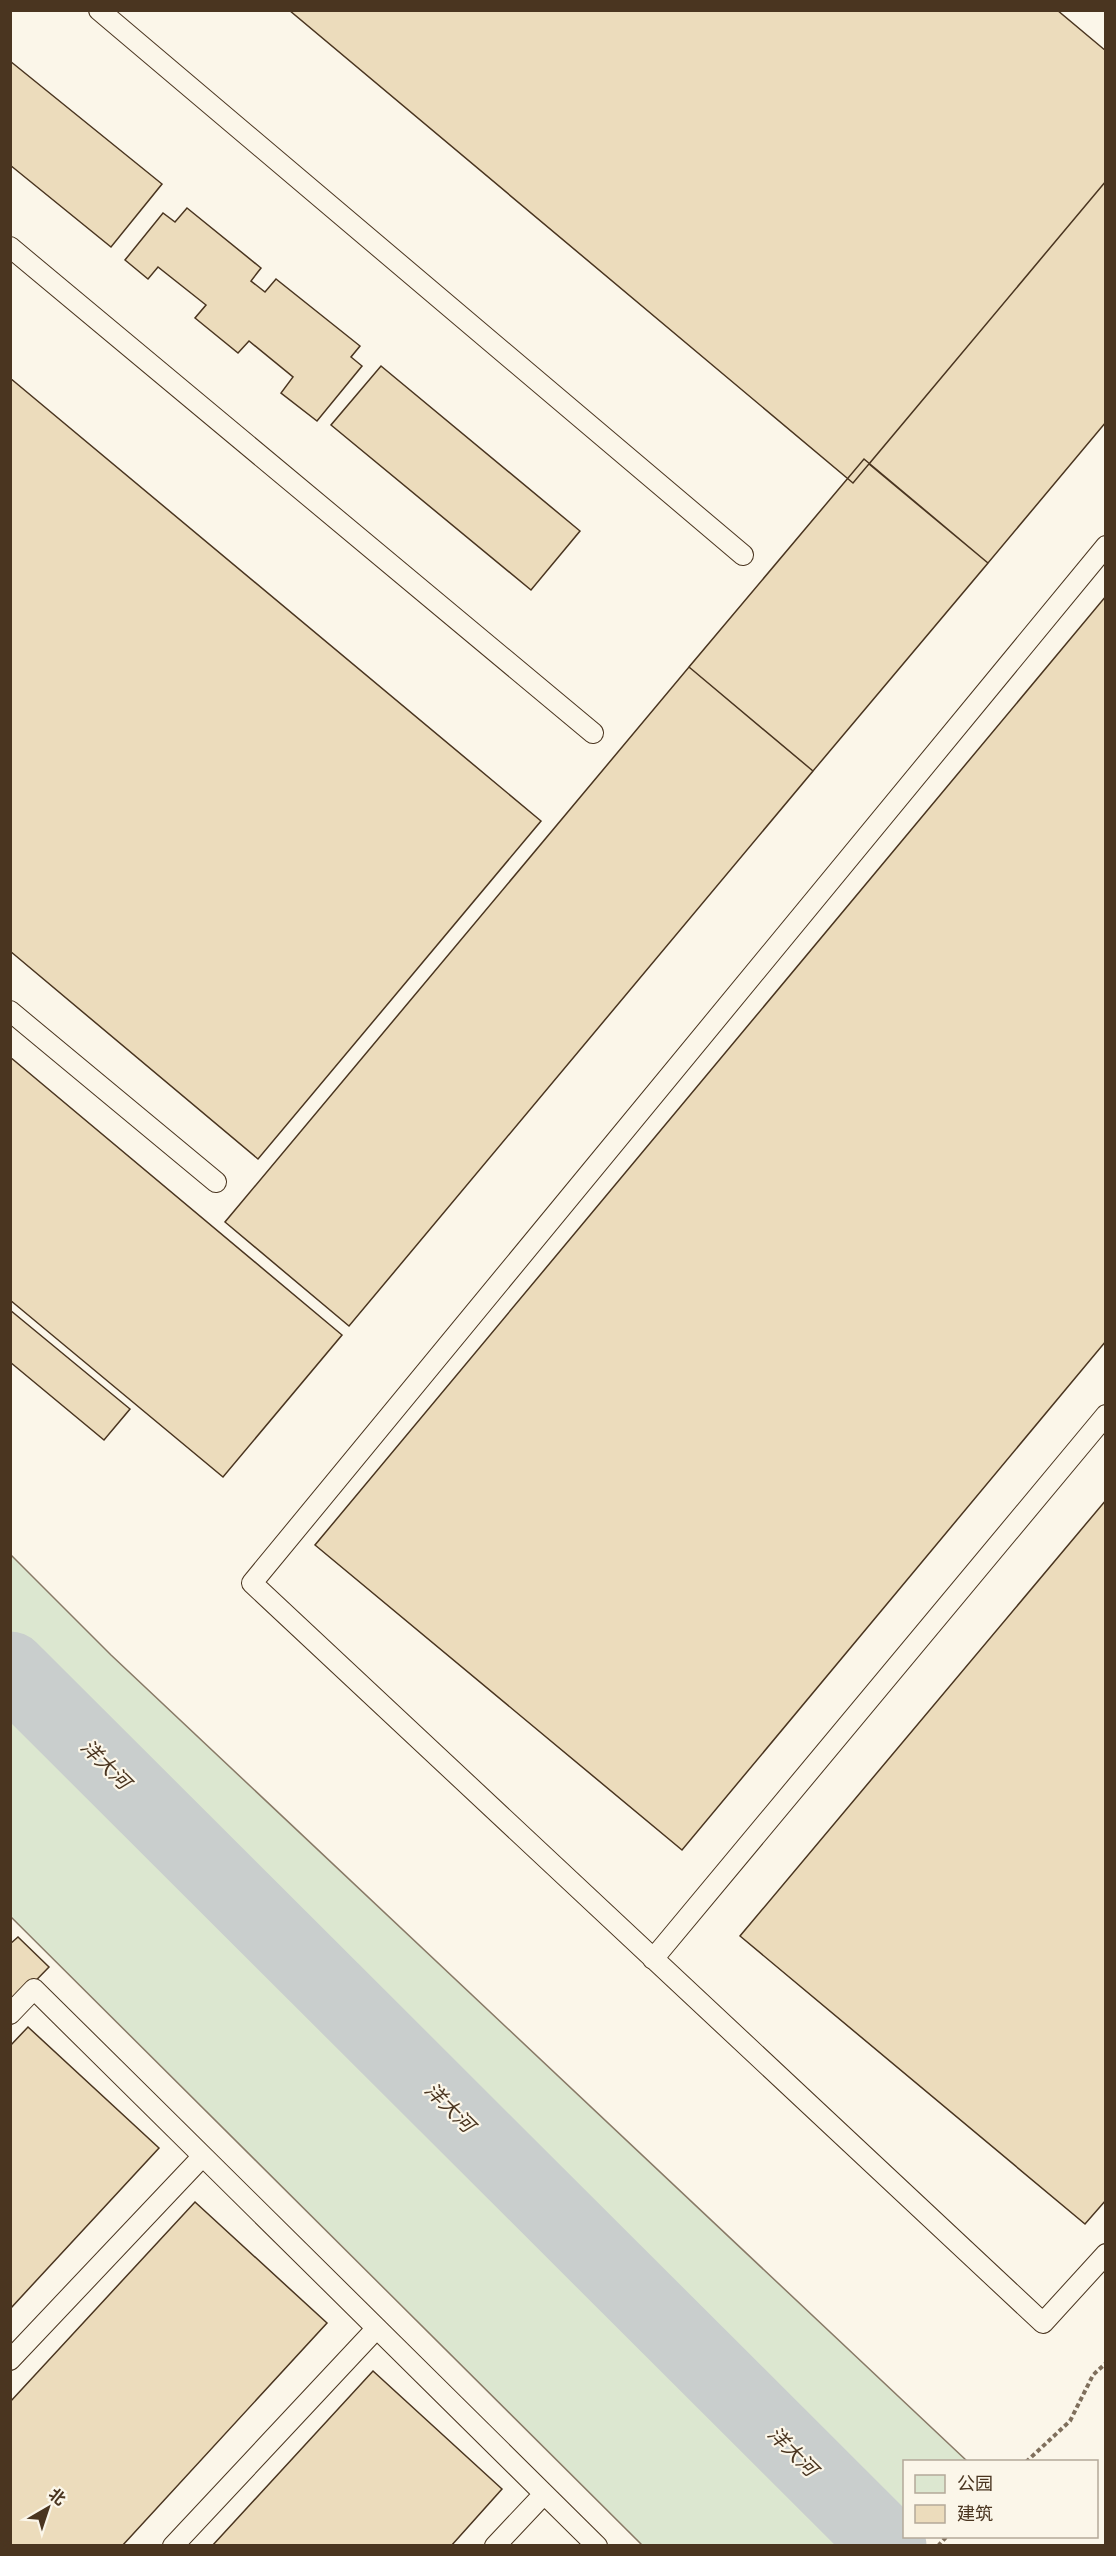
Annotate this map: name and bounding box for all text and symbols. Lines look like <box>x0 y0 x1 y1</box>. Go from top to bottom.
water label: 洋大河 <box>75 1733 140 1798</box>
water label: 洋大河 <box>419 2076 484 2141</box>
water label: 洋大河 <box>762 2420 827 2485</box>
legend <box>903 2460 1098 2538</box>
text: 公园 <box>957 2471 993 2495</box>
north arrow <box>18 2478 78 2538</box>
text: 北 <box>44 2483 71 2510</box>
text: 建筑 <box>957 2501 993 2525</box>

